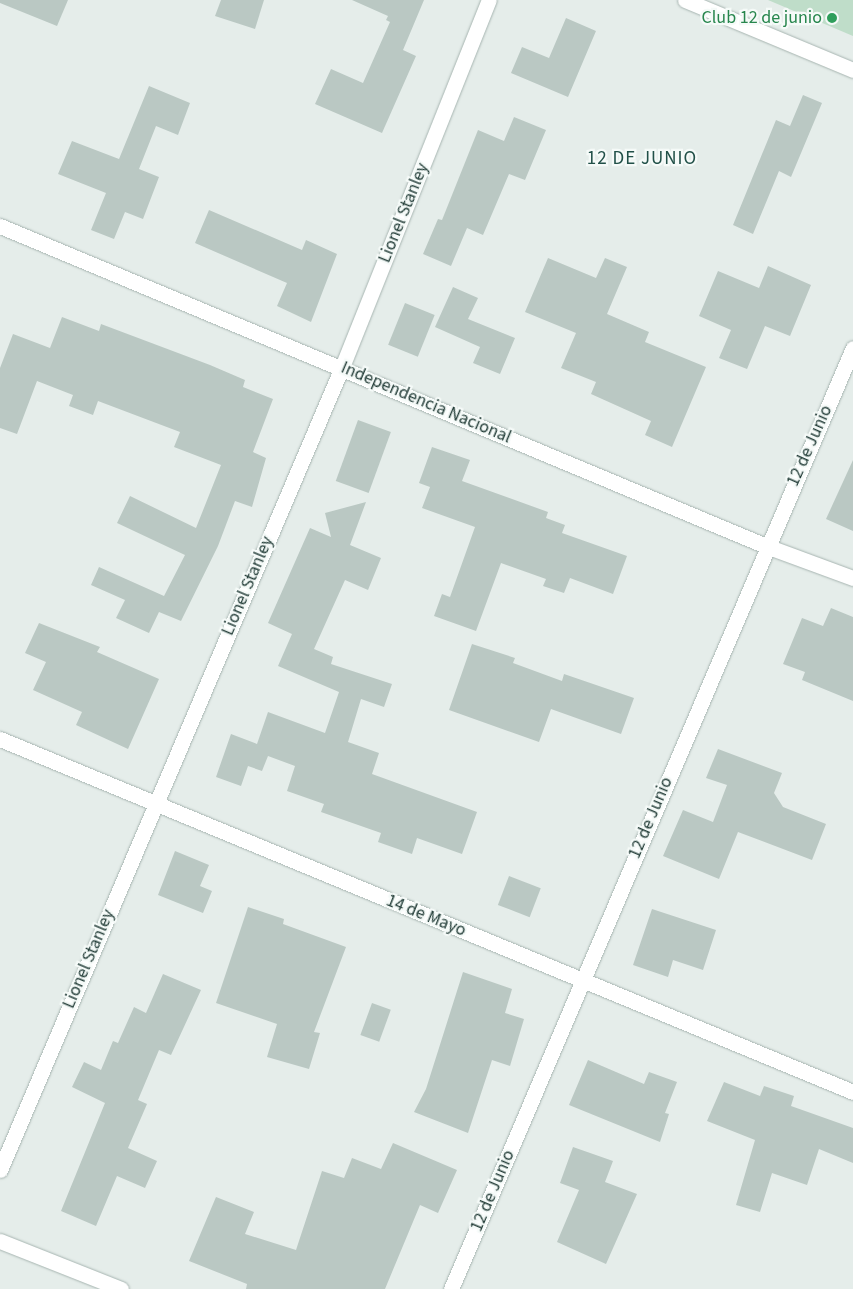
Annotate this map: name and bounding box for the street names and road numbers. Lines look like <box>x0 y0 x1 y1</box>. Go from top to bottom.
street label: Lionel Stanley <box>374 160 434 266</box>
street label: Independencia Nacional <box>338 357 514 449</box>
street label: 12 de Junio <box>783 402 837 490</box>
street label: Lionel Stanley <box>217 533 279 639</box>
street label: 12 de Junio <box>624 774 678 862</box>
street label: 14 de Mayo <box>383 890 469 942</box>
street label: Lionel Stanley <box>58 906 120 1012</box>
street label: 12 de Junio <box>466 1147 520 1235</box>

